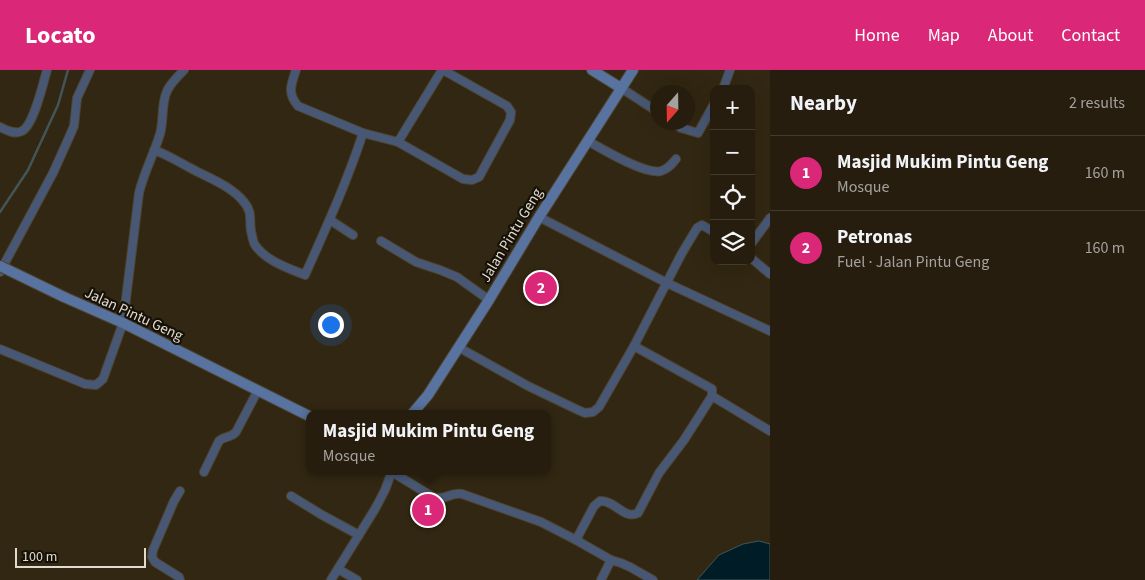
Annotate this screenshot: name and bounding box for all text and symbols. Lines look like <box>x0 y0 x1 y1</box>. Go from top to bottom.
text: Locato <box>25 18 96 53</box>
text: Home <box>854 23 900 48</box>
text: Map <box>928 23 960 48</box>
text: About <box>988 23 1033 48</box>
text: Contact <box>1061 23 1120 48</box>
north arrow <box>650 85 695 130</box>
map controls <box>710 85 755 265</box>
button: + <box>710 85 755 130</box>
text: Nearby <box>790 88 857 118</box>
text: 2 results <box>1069 92 1125 114</box>
button: − <box>710 130 755 175</box>
text: Masjid Mukim Pintu Geng <box>837 149 1048 176</box>
text: 1 <box>802 162 810 184</box>
text: 160 m <box>1085 162 1125 184</box>
button: locate <box>710 175 755 220</box>
text: Mosque <box>837 176 890 198</box>
street label: Jalan Pintu Geng <box>475 184 548 286</box>
button: layers <box>710 220 755 265</box>
text: Petronas <box>837 224 912 251</box>
text: 2 <box>802 237 810 259</box>
text: 160 m <box>1085 237 1125 259</box>
text: Fuel · Jalan Pintu Geng <box>837 251 989 273</box>
pin: 2 <box>525 269 557 307</box>
street label: Jalan Pintu Geng <box>81 282 187 347</box>
your location <box>318 312 344 338</box>
popup <box>306 410 551 475</box>
text: Masjid Mukim Pintu Geng <box>323 418 534 445</box>
text: Mosque <box>323 445 375 467</box>
pin: 1 <box>412 491 444 529</box>
scale bar <box>15 545 146 568</box>
text: 100 m <box>22 547 57 567</box>

